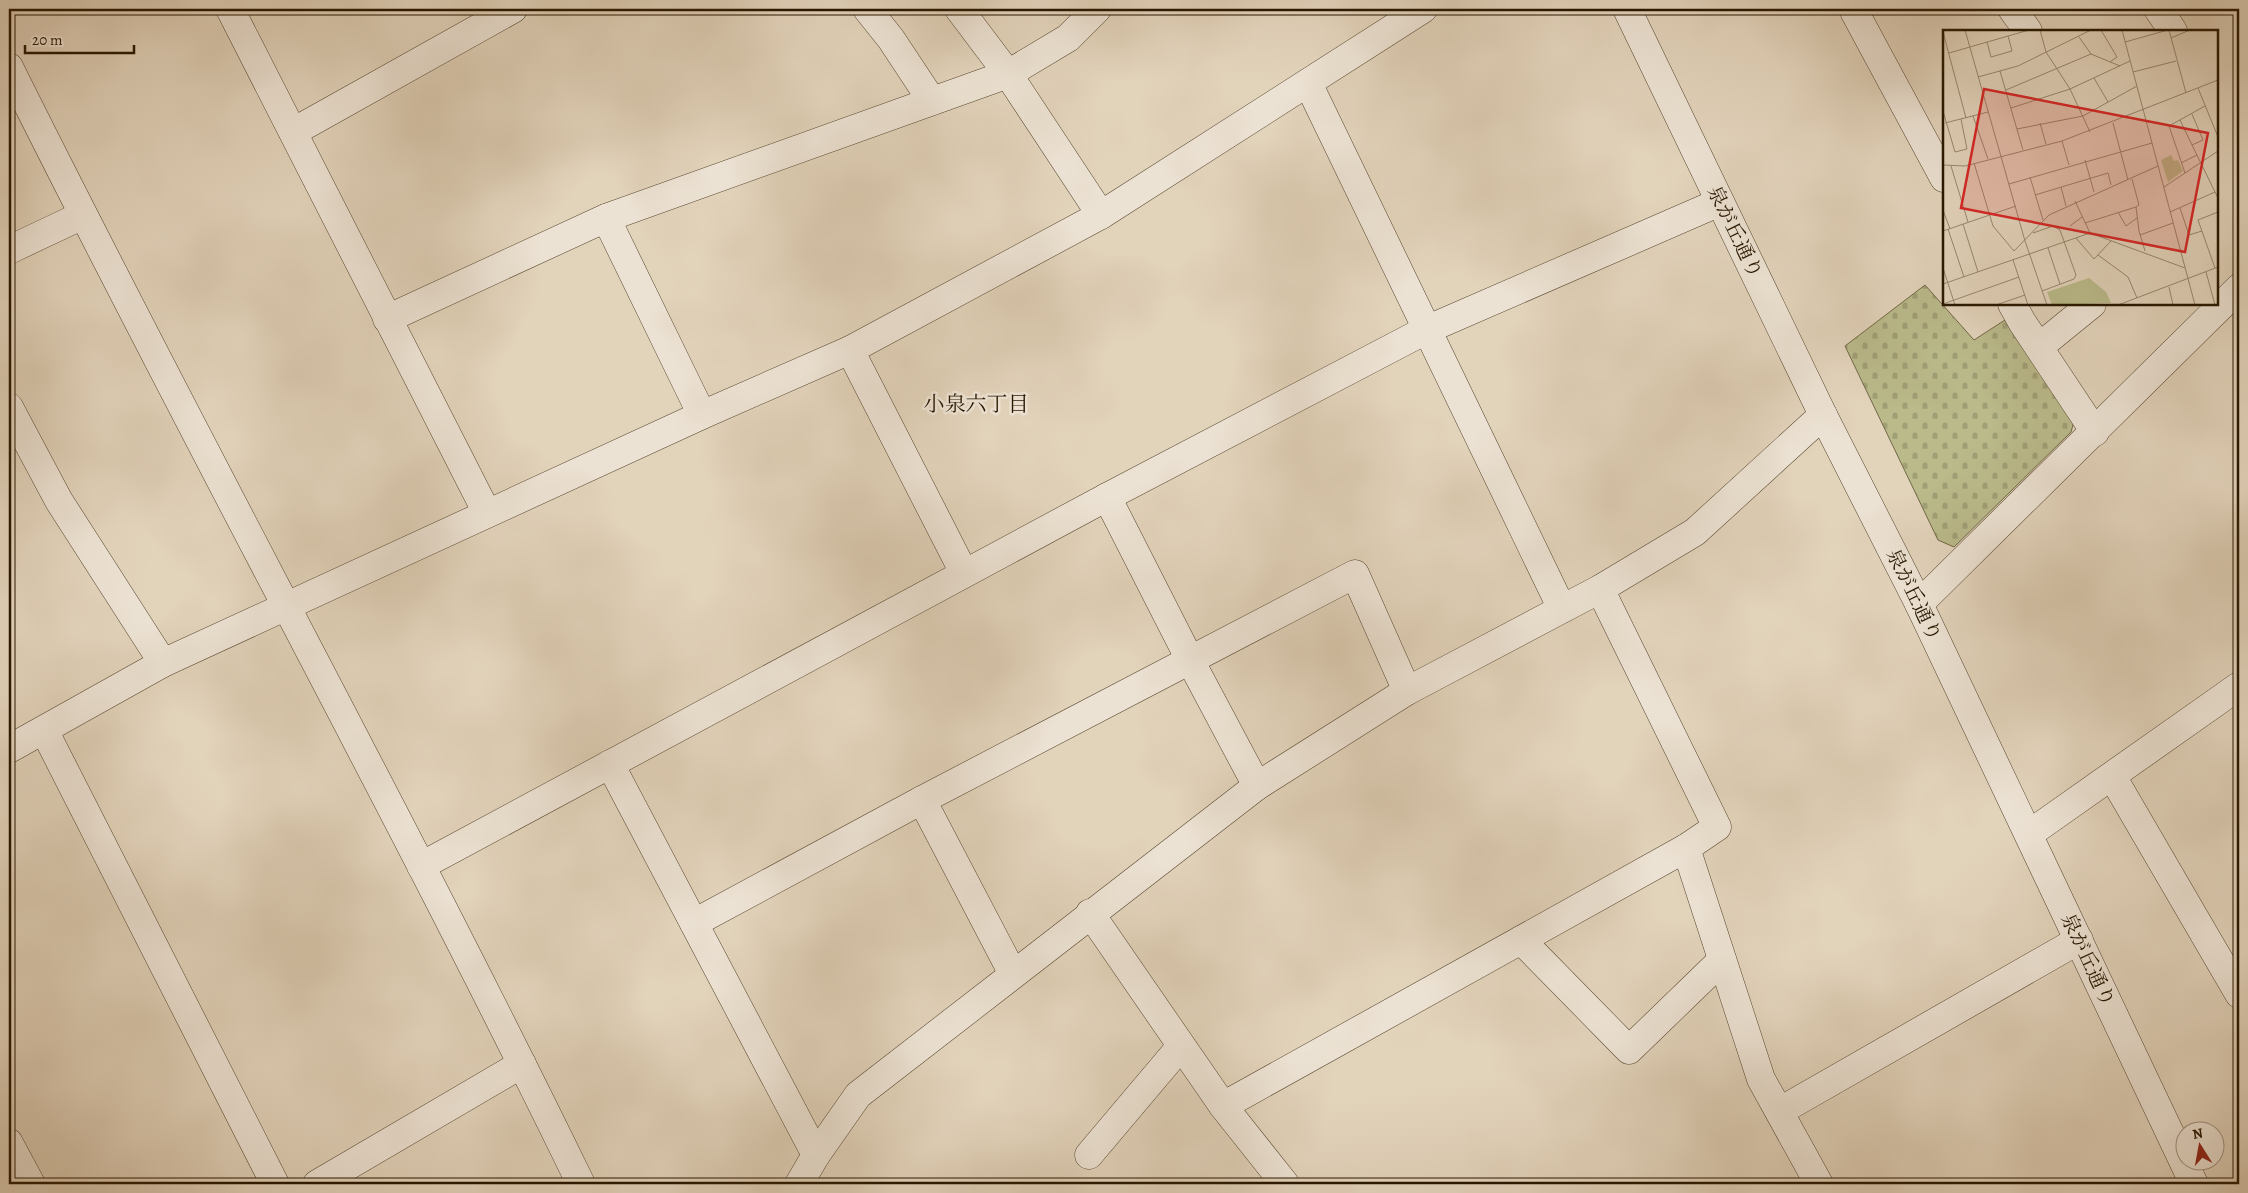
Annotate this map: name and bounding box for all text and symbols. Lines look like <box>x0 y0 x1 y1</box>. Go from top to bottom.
scale bar <box>25 22 134 54</box>
text: 20 m <box>32 30 63 50</box>
inset map <box>1943 30 2218 305</box>
street label: 泉が丘通り <box>1701 181 1769 283</box>
district label: 小泉六丁目 <box>924 390 1029 418</box>
street label: 泉が丘通り <box>1880 544 1948 646</box>
street label: 泉が丘通り <box>2055 909 2121 1011</box>
north arrow <box>2176 1120 2226 1170</box>
text: N <box>2191 1123 2204 1144</box>

